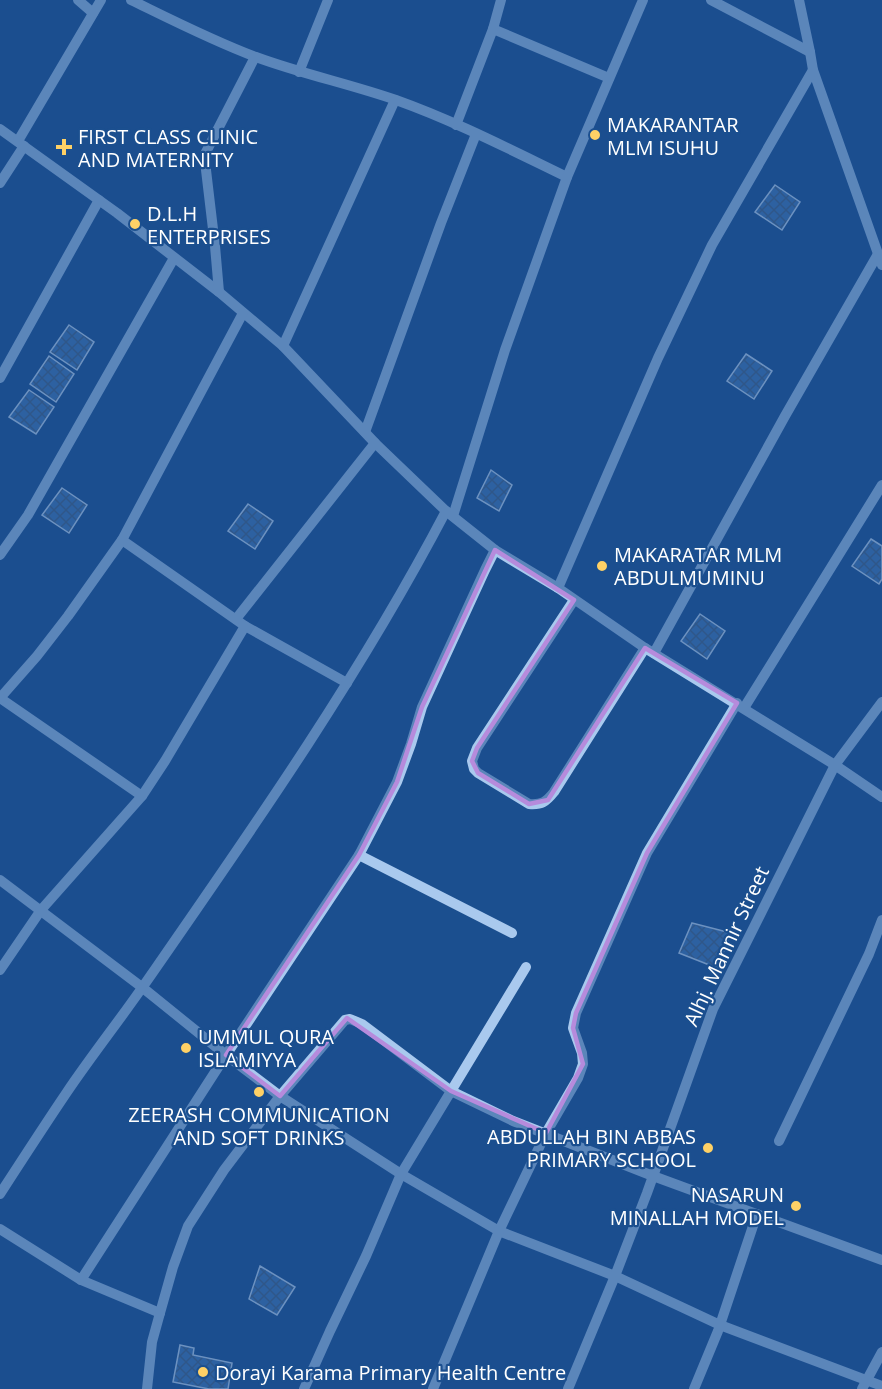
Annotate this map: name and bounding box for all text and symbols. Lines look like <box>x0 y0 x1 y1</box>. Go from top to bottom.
place label: MAKARANTAR MLM ISUHU <box>607 111 739 161</box>
place label: FIRST CLASS CLINIC AND MATERNITY <box>78 123 258 173</box>
marker: MAKARANTAR MLM ISUHU <box>588 128 602 142</box>
marker: FIRST CLASS CLINIC AND MATERNITY <box>55 138 73 156</box>
place label: D.L.H ENTERPRISES <box>147 200 271 250</box>
marker: D.L.H ENTERPRISES <box>128 217 142 231</box>
place label: MAKARATAR MLM ABDULMUMINU <box>614 541 782 591</box>
marker: MAKARATAR MLM ABDULMUMINU <box>595 559 609 573</box>
street label: Alhj. Mannir Street <box>677 862 775 1030</box>
place label: UMMUL QURA ISLAMIYYA <box>198 1023 334 1073</box>
marker: UMMUL QURA ISLAMIYYA <box>179 1041 193 1055</box>
marker: ZEERASH COMMUNICATION AND SOFT DRINKS <box>252 1085 266 1099</box>
place label: ZEERASH COMMUNICATION AND SOFT DRINKS <box>128 1101 390 1151</box>
place label: ABDULLAH BIN ABBAS PRIMARY SCHOOL <box>487 1123 696 1173</box>
marker: ABDULLAH BIN ABBAS PRIMARY SCHOOL <box>701 1141 715 1155</box>
place label: NASARUN MINALLAH MODEL <box>610 1181 784 1231</box>
marker: NASARUN MINALLAH MODEL <box>789 1199 803 1213</box>
place label: Dorayi Karama Primary Health Centre <box>215 1359 566 1386</box>
marker: Dorayi Karama Primary Health Centre <box>196 1365 210 1379</box>

